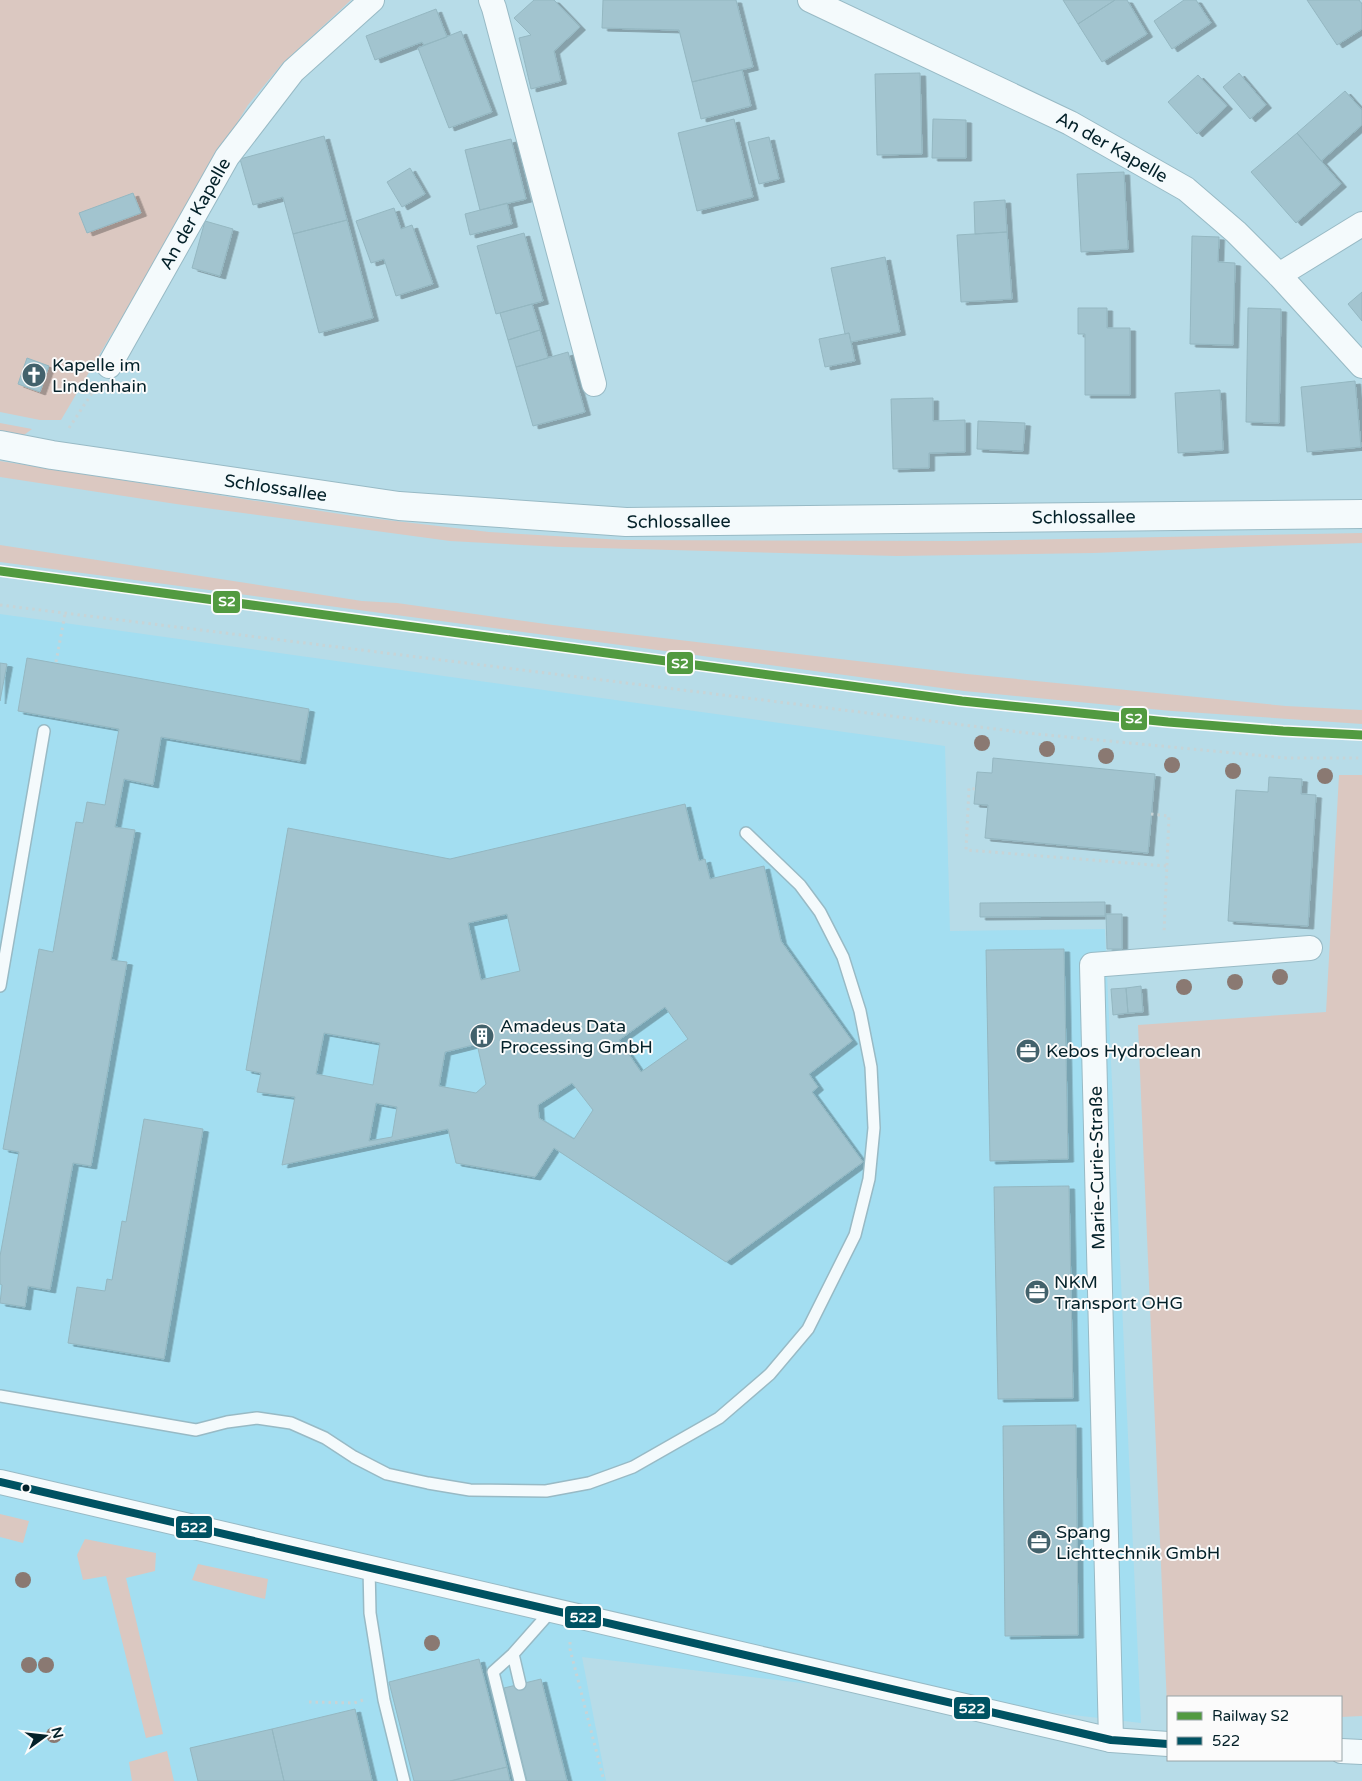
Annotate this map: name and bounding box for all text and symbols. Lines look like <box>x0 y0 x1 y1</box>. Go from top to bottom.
street label: An der Kapelle <box>1052 107 1172 187</box>
street label: An der Kapelle <box>155 154 235 273</box>
place label: Kapelle im Lindenhain <box>52 354 147 397</box>
church icon: Kapelle im Lindenhain <box>21 362 47 388</box>
street label: Schlossallee <box>223 469 329 506</box>
street label: Schlossallee <box>1032 505 1136 529</box>
street label: Schlossallee <box>627 510 731 533</box>
line badge: S2 <box>212 590 241 614</box>
text: S2 <box>218 593 236 610</box>
line badge: S2 <box>666 651 694 675</box>
text: S2 <box>671 655 689 672</box>
line badge: S2 <box>1120 707 1148 731</box>
text: S2 <box>1125 710 1143 727</box>
place label: Amadeus Data Processing GmbH <box>500 1015 653 1058</box>
building icon: Amadeus Data Processing GmbH <box>469 1023 495 1049</box>
office icon: Kebos Hydroclean <box>1015 1038 1041 1064</box>
place label: Kebos Hydroclean <box>1046 1040 1201 1062</box>
street label: Marie-Curie-Straße <box>1085 1086 1109 1250</box>
place label: NKM Transport OHG <box>1054 1271 1183 1314</box>
office icon: NKM Transport OHG <box>1024 1279 1050 1305</box>
unlabelled marker <box>21 1483 31 1493</box>
line badge: 522 <box>175 1515 213 1539</box>
text: 522 <box>181 1519 207 1536</box>
place label: Spang Lichttechnik GmbH <box>1056 1521 1220 1564</box>
office icon: Spang Lichttechnik GmbH <box>1026 1529 1052 1555</box>
line badge: 522 <box>564 1605 602 1629</box>
text: 522 <box>570 1609 596 1626</box>
line badge: 522 <box>953 1696 991 1720</box>
legend <box>1167 1696 1342 1761</box>
text: 522 <box>959 1700 985 1717</box>
text: Railway S2 <box>1212 1707 1289 1725</box>
north arrow <box>20 1711 70 1761</box>
text: N <box>47 1725 67 1740</box>
text: 522 <box>1212 1732 1240 1750</box>

